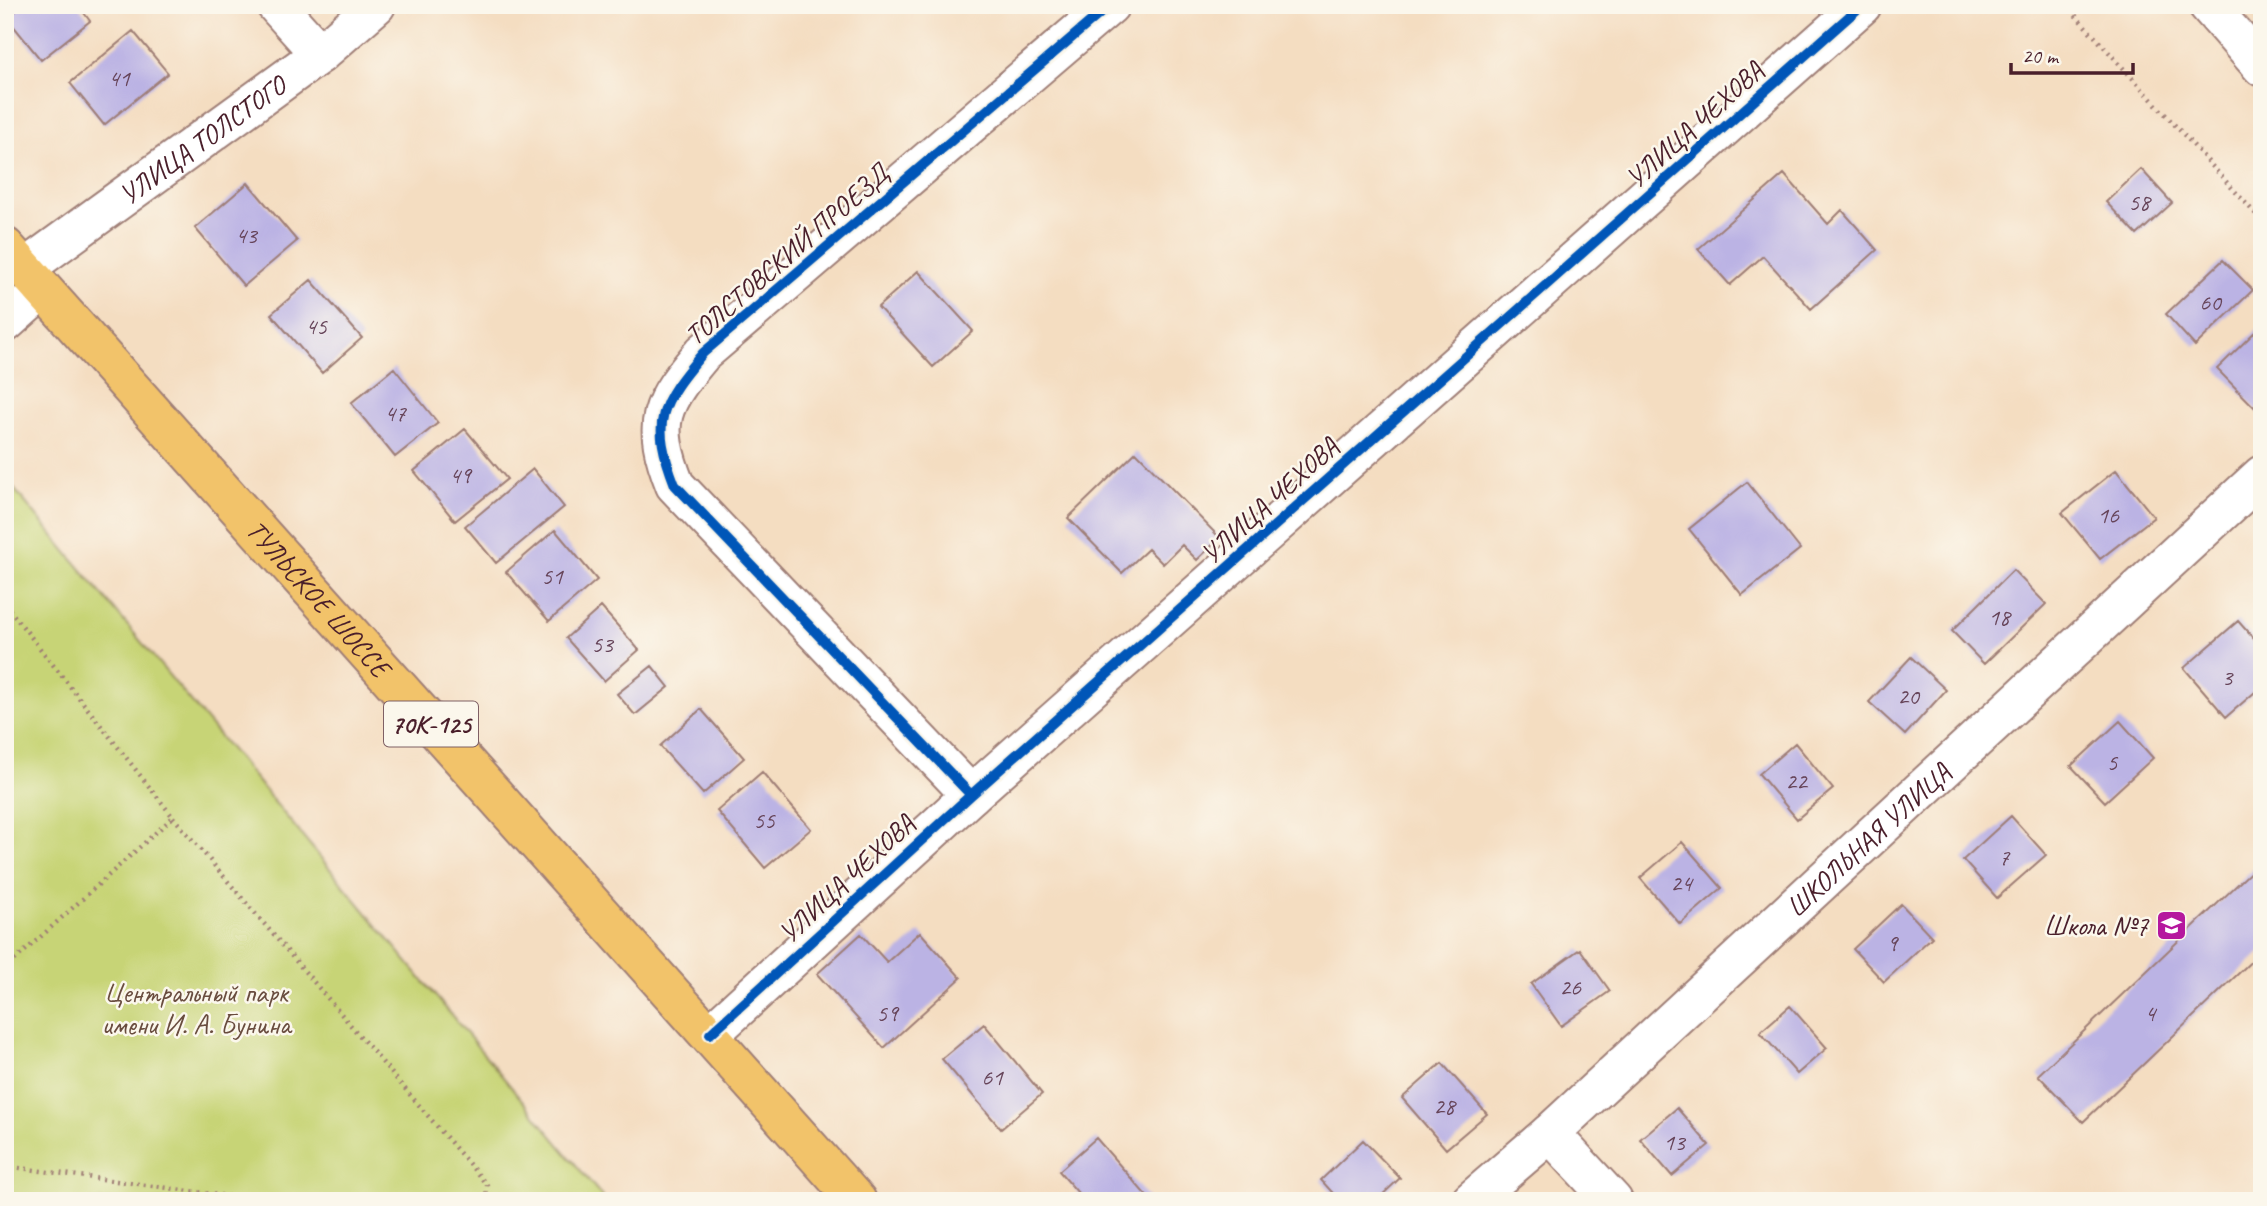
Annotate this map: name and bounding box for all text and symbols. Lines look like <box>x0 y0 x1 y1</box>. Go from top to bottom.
scale bar <box>2011 32 2134 76</box>
text: 20 m <box>2022 43 2060 69</box>
street label: УЛИЦА ЧЕХОВА <box>1618 53 1771 195</box>
house number: 41 <box>108 63 131 93</box>
street label: УЛИЦА ТОЛСТОГО <box>112 66 295 212</box>
street label: ТОЛСТОВСКИЙ ПРОЕЗД <box>677 155 897 352</box>
house number: 58 <box>2128 187 2152 217</box>
house number: 43 <box>235 220 259 250</box>
house number: 60 <box>2199 287 2223 317</box>
house number: 45 <box>305 311 328 341</box>
house number: 47 <box>384 398 407 428</box>
street label: УЛИЦА ЧЕХОВА <box>1193 429 1346 571</box>
house number: 49 <box>449 460 473 490</box>
house number: 16 <box>2097 500 2120 530</box>
street label: ТУЛЬСКОЕ ШОССЕ <box>239 513 400 687</box>
house number: 51 <box>541 561 564 591</box>
house number: 18 <box>1988 602 2012 632</box>
house number: 53 <box>591 629 615 659</box>
house number: 3 <box>2222 662 2235 692</box>
house number: 20 <box>1897 681 1921 711</box>
road number: 70К-125 <box>384 702 478 746</box>
house number: 5 <box>2107 747 2119 777</box>
street label: ШКОЛЬНАЯ УЛИЦА <box>1779 754 1958 924</box>
house number: 22 <box>1785 766 1809 796</box>
house number: 55 <box>753 805 776 835</box>
street label: УЛИЦА ЧЕХОВА <box>771 806 922 950</box>
house number: 7 <box>1999 842 2011 872</box>
house number: 24 <box>1670 868 1694 898</box>
place label: Школа №7 <box>2044 908 2149 943</box>
school or university icon: Школа №7 <box>2154 908 2188 942</box>
house number: 9 <box>1887 928 1900 958</box>
house number: 26 <box>1559 972 1582 1002</box>
park label: Центральный парк имени И. А. Бунина <box>102 975 293 1042</box>
house number: 59 <box>876 998 900 1028</box>
house number: 4 <box>2145 998 2158 1028</box>
house number: 61 <box>981 1062 1004 1092</box>
house number: 28 <box>1433 1091 1457 1121</box>
house number: 13 <box>1663 1127 1687 1157</box>

